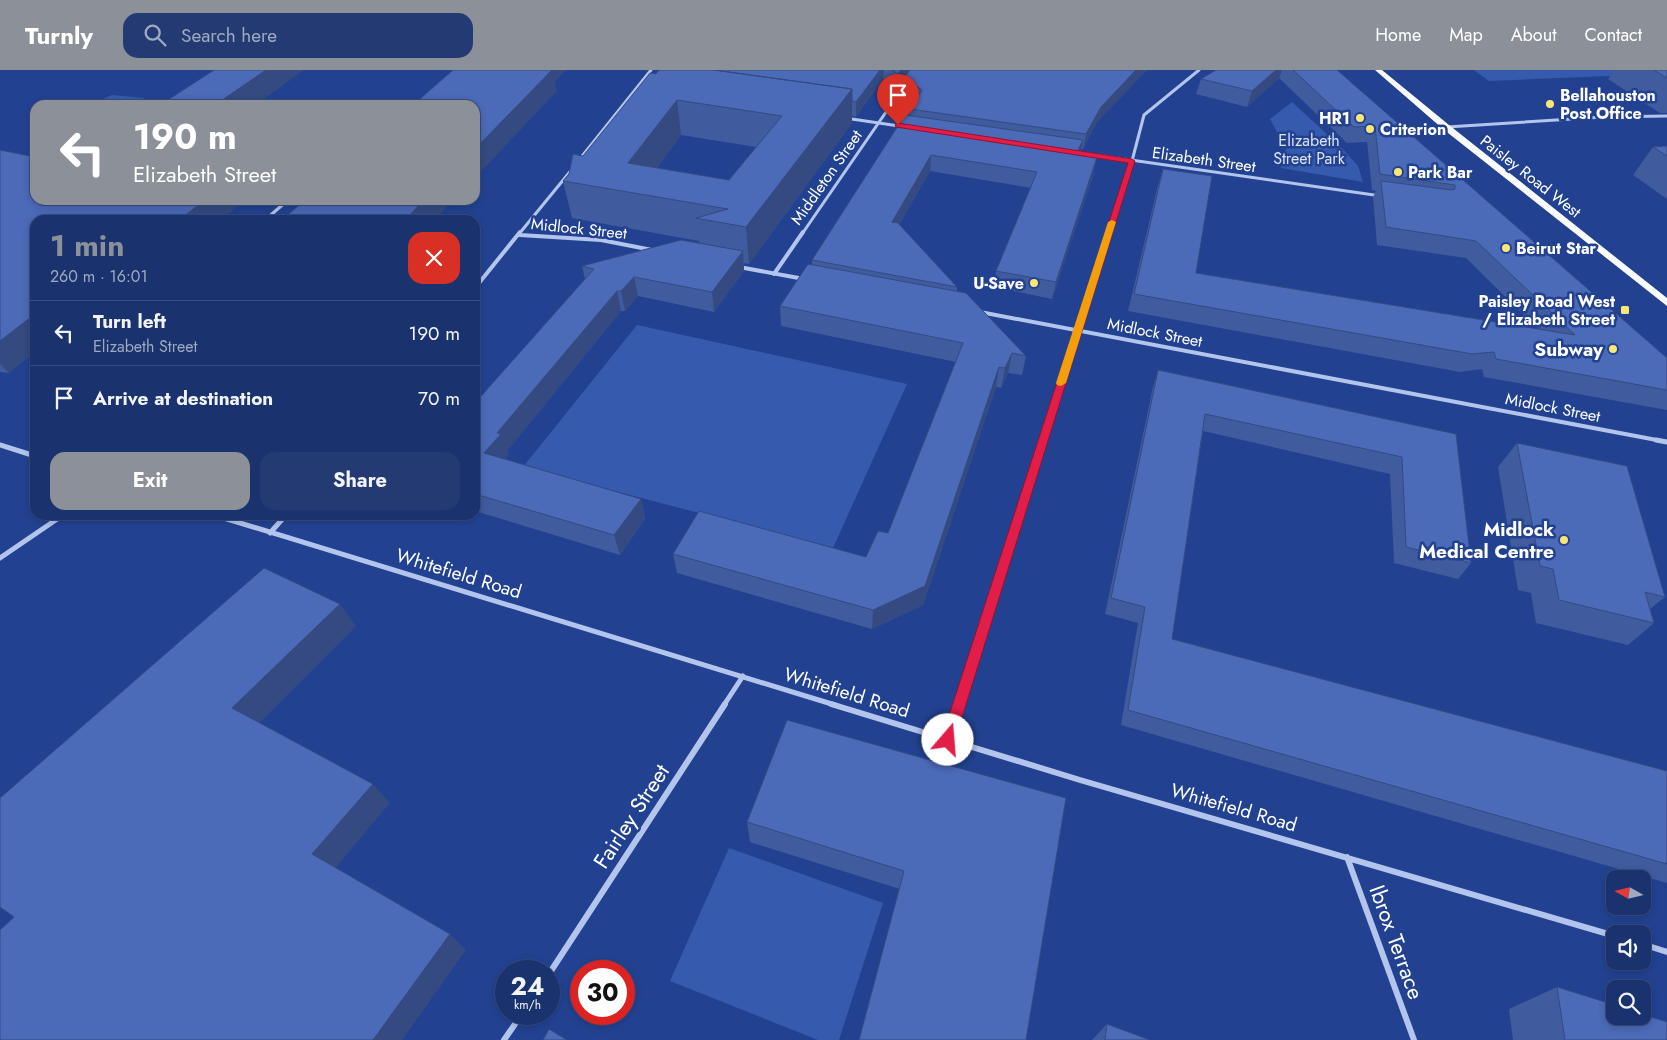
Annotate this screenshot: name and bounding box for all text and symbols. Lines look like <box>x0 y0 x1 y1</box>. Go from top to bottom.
search box <box>123 13 473 58</box>
text: Turnly <box>25 18 93 53</box>
icon: search <box>141 21 169 49</box>
text: Search here <box>181 22 277 49</box>
text: Home <box>1375 22 1421 48</box>
text: Map <box>1449 22 1483 48</box>
text: About <box>1511 22 1556 48</box>
text: Contact <box>1584 22 1642 48</box>
pin <box>877 74 919 125</box>
icon: arrive <box>884 81 912 109</box>
place label: Bellahouston Post Office <box>1560 84 1656 125</box>
marker: Bellahouston Post Office <box>1544 98 1556 110</box>
place label: HR1 <box>1319 107 1350 130</box>
text: 190 m <box>133 112 237 162</box>
marker: HR1 <box>1354 112 1366 124</box>
place label: Criterion <box>1380 118 1446 141</box>
icon: left <box>50 120 115 185</box>
marker: Criterion <box>1364 123 1376 135</box>
street label: Middleton Street <box>785 125 868 229</box>
park label: Elizabeth Street Park <box>1273 129 1346 170</box>
street label: Paisley Road West <box>1475 130 1586 223</box>
street label: Elizabeth Street <box>1151 141 1257 178</box>
text: Elizabeth Street <box>133 158 276 190</box>
place label: Park Bar <box>1408 161 1473 184</box>
marker: Park Bar <box>1392 166 1404 178</box>
street label: Midlock Street <box>530 212 628 245</box>
text: 1 min <box>50 224 124 267</box>
button: close <box>408 232 460 284</box>
place label: Beirut Star <box>1516 237 1597 260</box>
marker: Beirut Star <box>1500 242 1512 254</box>
text: 260 m · 16:01 <box>50 265 148 288</box>
place label: U-Save <box>973 272 1024 295</box>
marker: U-Save <box>1028 277 1040 289</box>
place label: Paisley Road West / Elizabeth Street <box>1478 290 1616 331</box>
marker: Paisley Road West / Elizabeth Street <box>1619 304 1631 316</box>
text: Turn left <box>93 308 166 335</box>
street label: Midlock Street <box>1105 312 1205 353</box>
icon: left <box>50 319 78 347</box>
text: 190 m <box>409 320 460 347</box>
text: Elizabeth Street <box>93 335 197 358</box>
place label: Subway <box>1534 336 1604 363</box>
marker: Subway <box>1607 343 1619 355</box>
icon: arrive <box>50 384 78 412</box>
text: Arrive at destination <box>93 385 273 412</box>
text: 70 m <box>418 385 460 412</box>
street label: Midlock Street <box>1503 387 1603 428</box>
button: Exit <box>50 452 250 510</box>
button: Share <box>260 452 460 510</box>
place label: Midlock Medical Centre <box>1419 516 1554 565</box>
marker: Midlock Medical Centre <box>1558 534 1570 546</box>
street label: Whitefield Road <box>393 542 525 605</box>
street label: Whitefield Road <box>781 661 913 724</box>
position arrow <box>921 713 973 765</box>
street label: Fairley Street <box>585 757 677 875</box>
street label: Whitefield Road <box>1168 777 1300 838</box>
north arrow <box>1606 870 1651 915</box>
map controls <box>1606 870 1651 1025</box>
street label: Ibrox Terrace <box>1362 880 1432 1004</box>
button: sound <box>1606 925 1651 970</box>
speed limit sign: 30 <box>570 960 635 1025</box>
text: 24 <box>511 968 544 1004</box>
button: search <box>1606 980 1651 1025</box>
text: km/h <box>514 996 541 1014</box>

